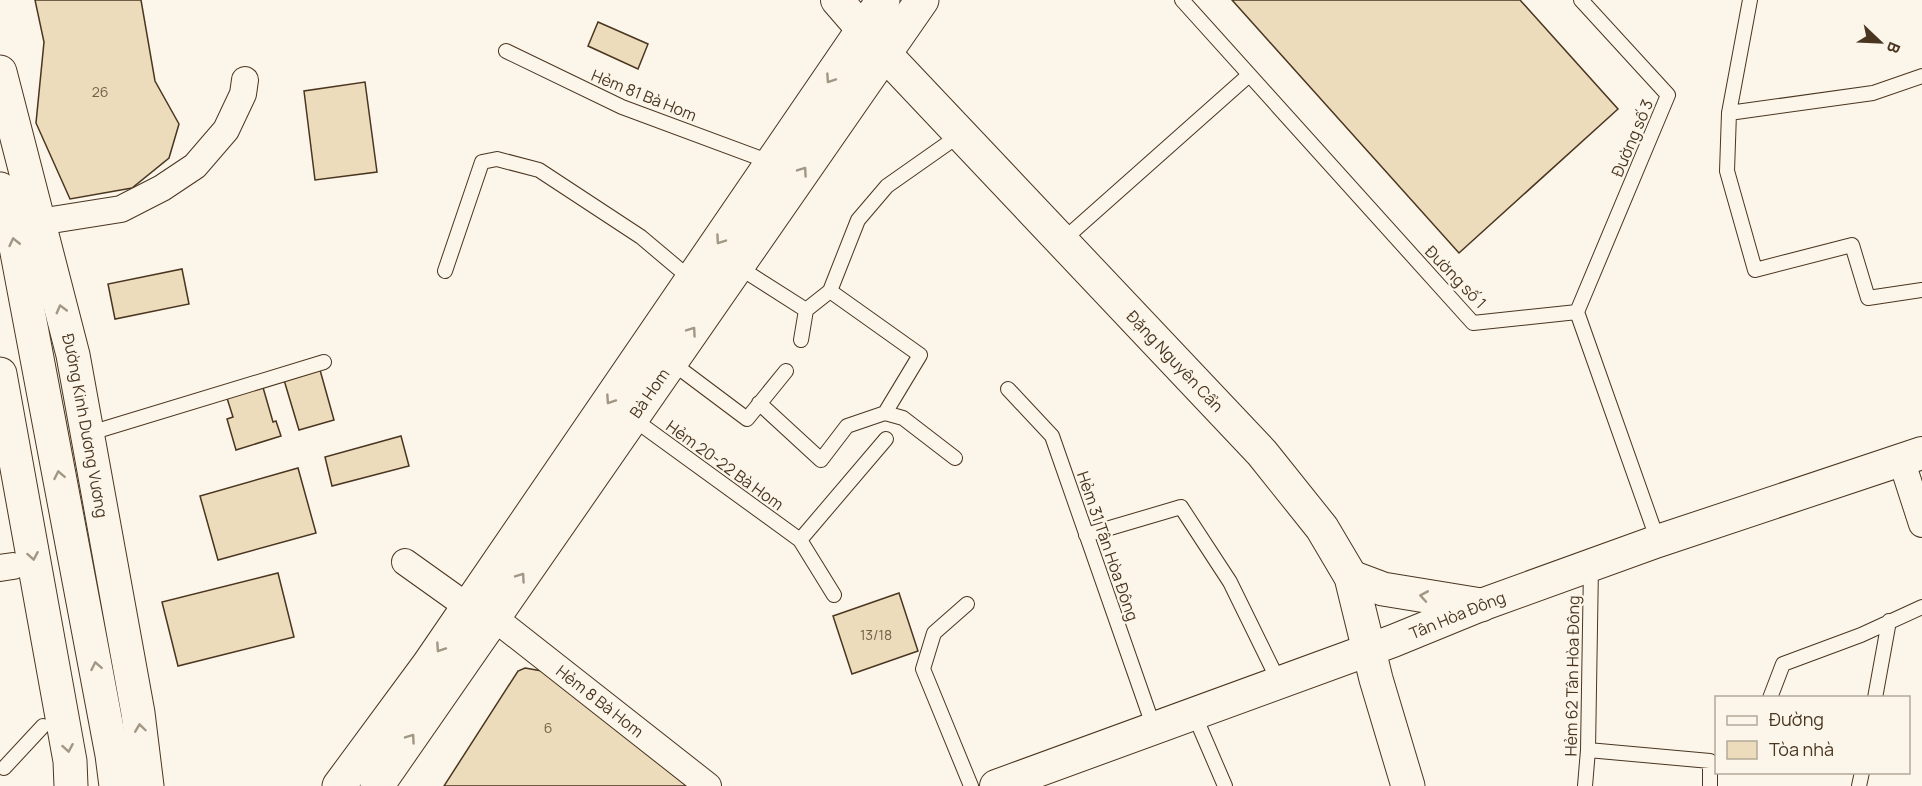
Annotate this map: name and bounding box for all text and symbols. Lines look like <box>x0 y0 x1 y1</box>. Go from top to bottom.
north arrow <box>1850 12 1910 72</box>
text: B <box>1882 39 1906 57</box>
street label: Hẻm 81 Bà Hom <box>588 64 700 126</box>
one-way arrow <box>826 72 837 83</box>
house number: 26 <box>92 82 108 101</box>
street label: Đường số 3 <box>1606 96 1658 180</box>
one-way arrow <box>796 167 807 178</box>
one-way arrow <box>716 233 727 244</box>
one-way arrow <box>8 237 21 247</box>
street label: Đường số 1 <box>1421 241 1491 313</box>
one-way arrow <box>56 305 69 315</box>
street label: Đặng Nguyên Cẩn <box>1122 306 1228 417</box>
one-way arrow <box>685 327 696 338</box>
street label: Đường Kinh Dương Vương <box>57 331 113 519</box>
street label: Bà Hom <box>624 364 674 422</box>
one-way arrow <box>606 394 617 405</box>
street label: Hẻm 20-22 Bà Hom <box>662 415 788 515</box>
street label: Hẻm 31 Tân Hòa Đông <box>1072 468 1144 624</box>
one-way arrow <box>53 470 66 480</box>
one-way arrow <box>26 551 39 561</box>
one-way arrow <box>514 573 525 584</box>
street label: Tân Hòa Đông <box>1406 586 1508 644</box>
one-way arrow <box>1419 590 1429 603</box>
street label: Hẻm 62 Tân Hòa Đông <box>1560 595 1584 757</box>
house number: 13/18 <box>860 625 892 644</box>
one-way arrow <box>436 641 447 652</box>
street label: Hẻm 8 Bà Hom <box>552 660 648 742</box>
one-way arrow <box>90 662 103 672</box>
legend <box>1715 696 1910 774</box>
text: Đường <box>1769 707 1824 731</box>
house number: 6 <box>544 718 552 737</box>
one-way arrow <box>135 723 147 733</box>
one-way arrow <box>404 734 415 745</box>
text: Tòa nhà <box>1769 737 1834 761</box>
one-way arrow <box>61 743 73 752</box>

